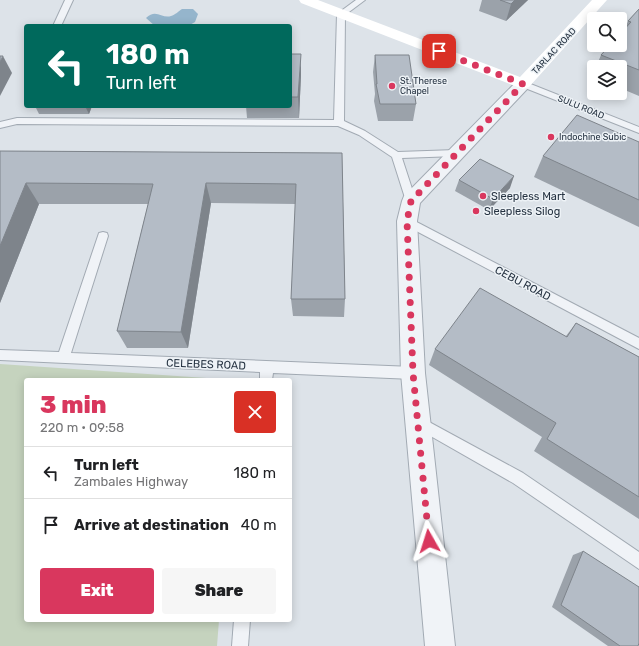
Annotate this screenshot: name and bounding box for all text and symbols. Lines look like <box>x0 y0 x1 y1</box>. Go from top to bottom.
map controls <box>587 12 627 100</box>
button: search <box>587 12 627 52</box>
street label: TARLAC ROAD <box>530 26 578 76</box>
pin <box>422 34 456 68</box>
text: 180 m <box>106 38 190 71</box>
icon: left <box>40 40 92 92</box>
icon: arrive <box>428 40 450 62</box>
button: layers <box>587 60 627 100</box>
text: Turn left <box>106 72 176 94</box>
place label: St. Therese Chapel <box>400 76 447 96</box>
marker: St. Therese Chapel <box>387 81 397 91</box>
street label: SULU ROAD <box>556 93 606 121</box>
marker: Indochine Subic <box>546 132 556 142</box>
place label: Indochine Subic <box>559 132 626 142</box>
place label: Sleepless Mart <box>491 190 566 203</box>
marker: Sleepless Mart <box>478 191 488 201</box>
place label: Sleepless Silog <box>484 205 560 218</box>
marker: Sleepless Silog <box>471 206 481 216</box>
street label: CEBU ROAD <box>493 263 553 304</box>
street label: CELEBES ROAD <box>166 357 246 372</box>
text: 3 min <box>40 391 107 419</box>
button: close <box>234 391 276 433</box>
text: 220 m · 09:58 <box>40 420 124 435</box>
text: Turn left <box>74 456 139 474</box>
icon: left <box>40 462 62 484</box>
text: 180 m <box>234 464 276 482</box>
text: Zambales Highway <box>74 474 188 489</box>
icon: arrive <box>40 514 62 536</box>
text: Arrive at destination <box>74 516 229 534</box>
text: 40 m <box>241 516 277 534</box>
position arrow <box>408 520 450 562</box>
button: Exit <box>40 568 154 614</box>
button: Share <box>162 568 276 614</box>

